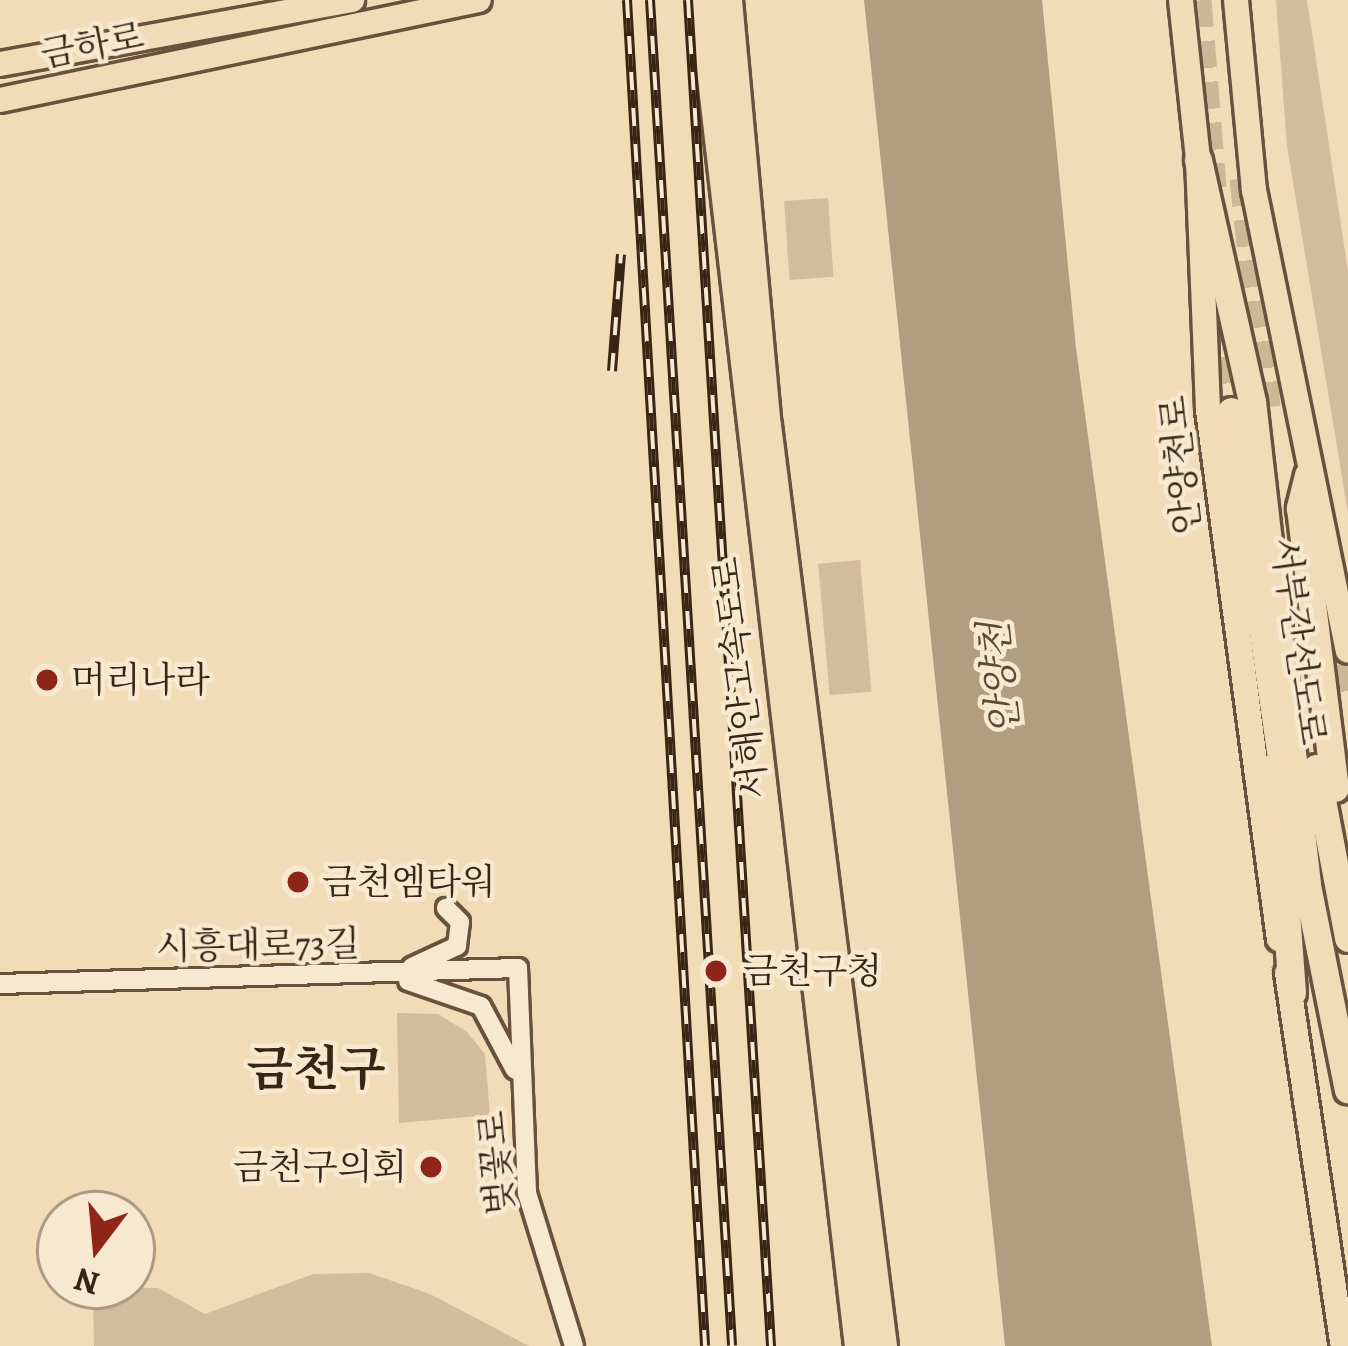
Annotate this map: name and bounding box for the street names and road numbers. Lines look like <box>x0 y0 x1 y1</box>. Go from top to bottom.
street label: 금하로 <box>37 14 147 76</box>
street label: 안양천로 <box>1151 394 1209 536</box>
street label: 서부간선도로 <box>1263 535 1335 747</box>
street label: 서해안고속도로 <box>704 555 776 801</box>
street label: 시흥대로73길 <box>156 922 360 968</box>
street label: 벚꽃로 <box>470 1109 522 1217</box>

